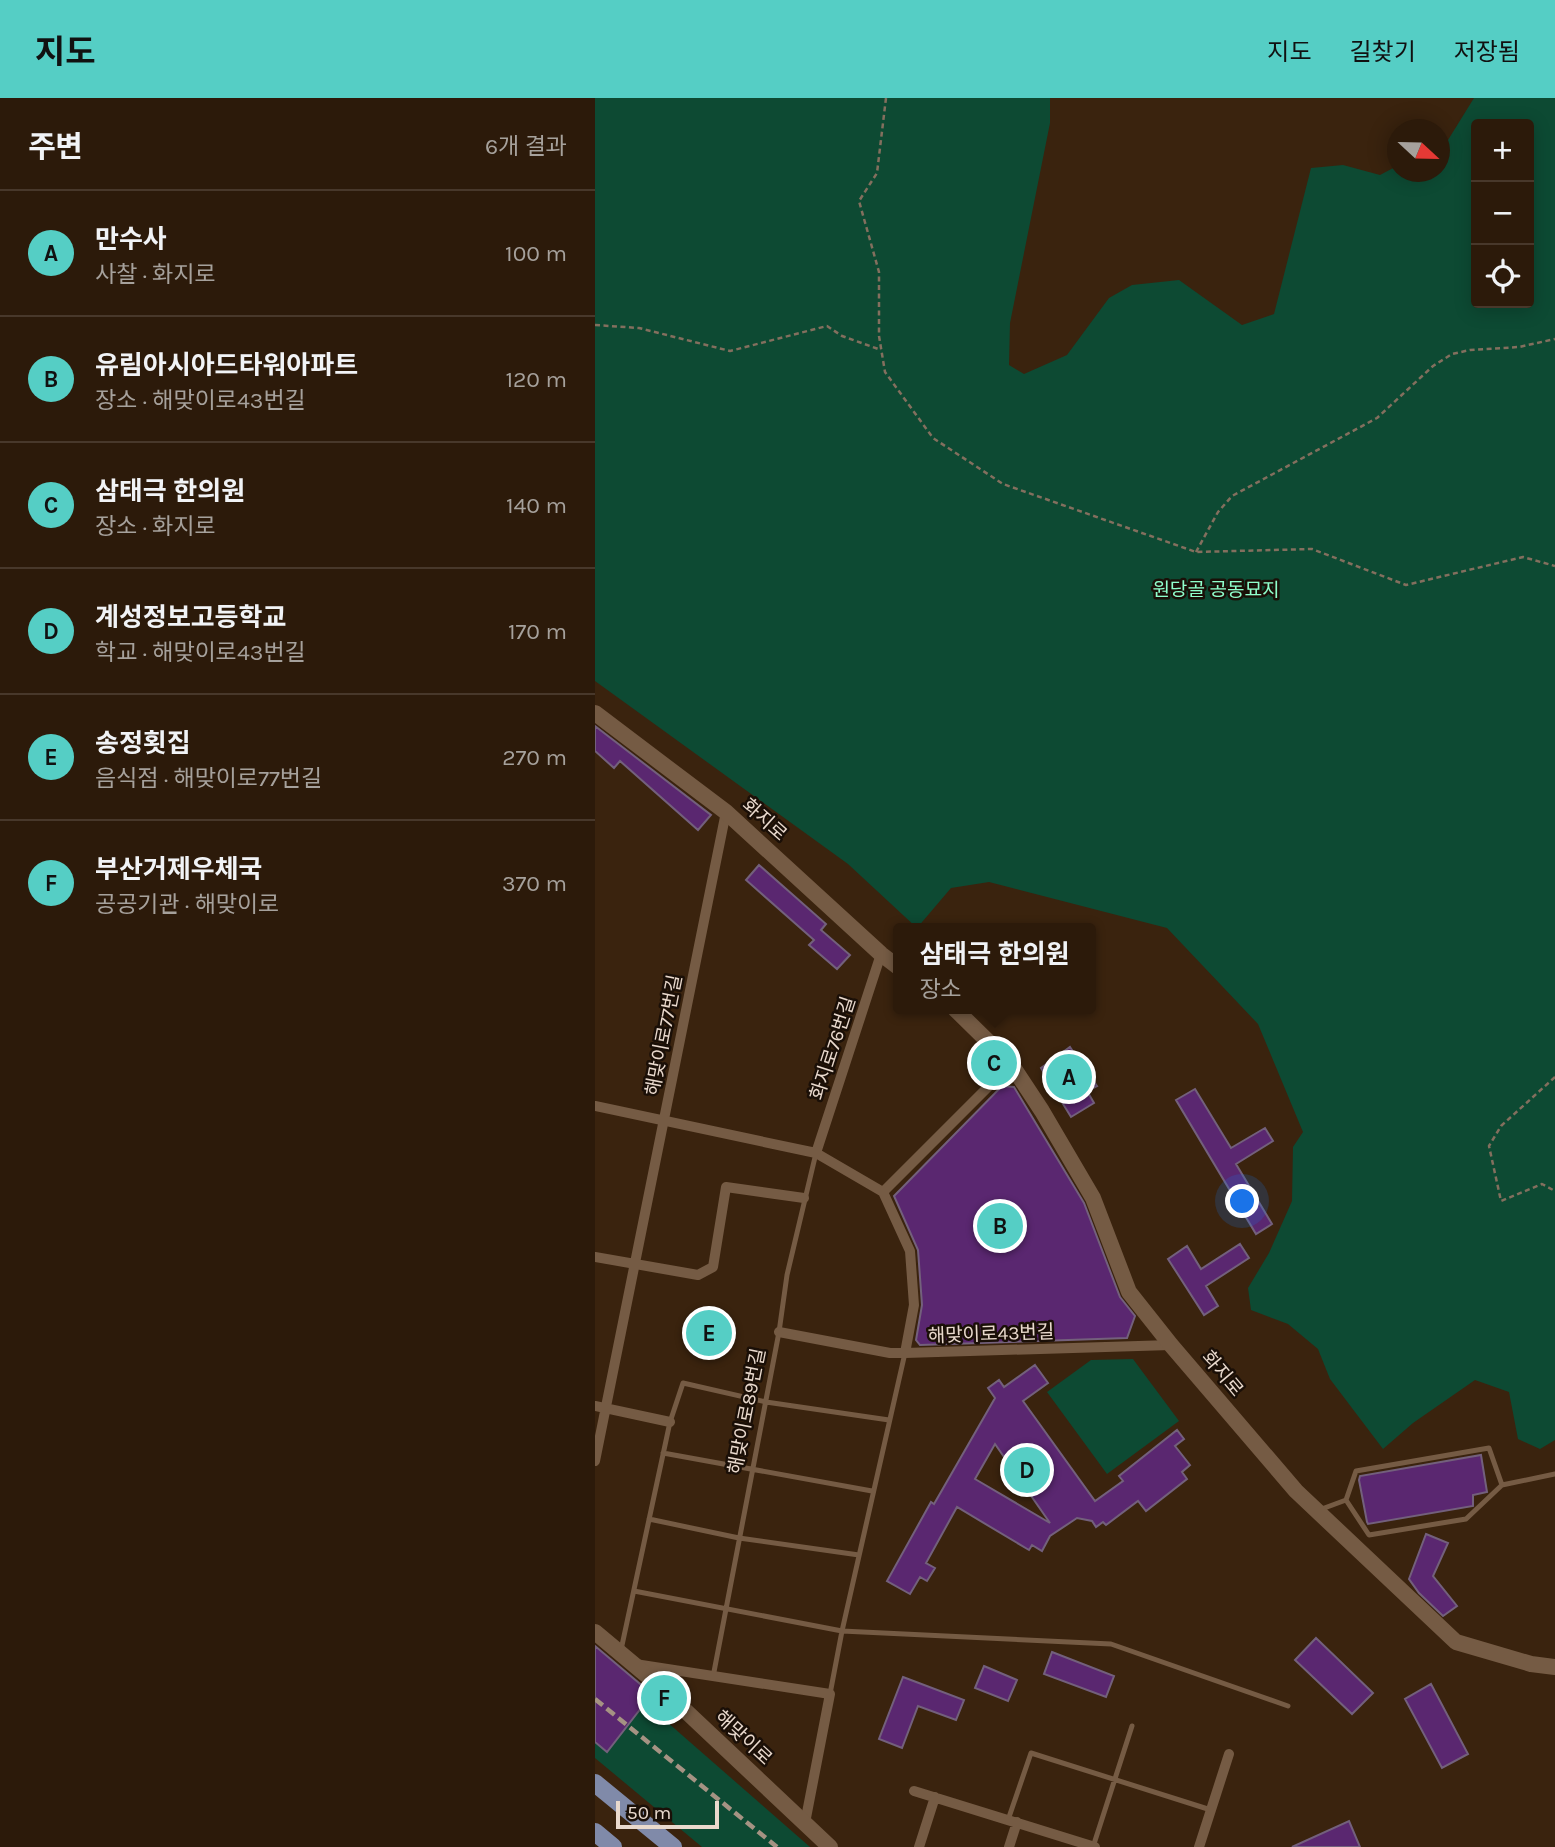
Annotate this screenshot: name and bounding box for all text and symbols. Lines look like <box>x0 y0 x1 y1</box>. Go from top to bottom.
text: 지도 <box>35 33 96 71</box>
text: 지도 <box>1267 38 1312 66</box>
text: 길찾기 <box>1350 38 1416 66</box>
text: 저장됨 <box>1454 38 1520 66</box>
north arrow <box>1387 119 1450 182</box>
map controls <box>1471 119 1534 308</box>
button: + <box>1471 119 1534 182</box>
text: 주변 <box>28 129 83 165</box>
text: 6개 결과 <box>485 133 567 160</box>
button: − <box>1471 182 1534 245</box>
text: 만수사 <box>95 224 167 255</box>
text: A <box>44 240 58 267</box>
text: 100 m <box>505 240 567 267</box>
button: locate <box>1471 245 1534 308</box>
text: 사찰 · 화지로 <box>95 261 216 288</box>
text: 유림아시아드타워아파트 <box>95 350 358 381</box>
text: B <box>44 366 58 393</box>
text: 120 m <box>505 366 567 393</box>
text: 장소 · 해맞이로43번길 <box>95 387 306 414</box>
text: 삼태극 한의원 <box>95 476 245 507</box>
text: C <box>44 492 58 519</box>
text: 140 m <box>506 492 567 519</box>
text: 장소 · 화지로 <box>95 513 216 540</box>
park label: 원당골 공동묘지 <box>1153 579 1279 601</box>
text: 계성정보고등학교 <box>95 602 286 633</box>
text: D <box>43 618 59 645</box>
text: 170 m <box>508 618 567 645</box>
text: 학교 · 해맞이로43번길 <box>95 639 306 666</box>
text: 송정횟집 <box>95 728 191 759</box>
text: E <box>44 744 58 771</box>
text: 270 m <box>502 744 567 771</box>
text: 음식점 · 해맞이로77번길 <box>95 765 322 792</box>
street label: 화지로 <box>737 794 791 845</box>
text: 부산거제우체국 <box>95 854 262 885</box>
text: F <box>45 870 57 897</box>
text: 370 m <box>502 870 567 897</box>
text: 공공기관 · 해맞이로 <box>95 891 279 918</box>
popup <box>893 923 1096 1014</box>
text: 삼태극 한의원 <box>919 939 1070 970</box>
street label: 해맞이로77번길 <box>641 973 686 1098</box>
text: 장소 <box>919 976 962 1003</box>
street label: 화지로76번길 <box>806 994 860 1103</box>
pin: C <box>971 1037 1017 1089</box>
pin: A <box>1046 1051 1092 1103</box>
your location <box>1225 1184 1259 1218</box>
pin: B <box>977 1200 1023 1252</box>
pin: E <box>686 1307 732 1359</box>
street label: 해맞이로43번길 <box>927 1321 1055 1347</box>
street label: 해맞이로89번길 <box>724 1346 770 1476</box>
street label: 화지로 <box>1197 1346 1248 1401</box>
pin: D <box>1004 1444 1050 1496</box>
pin: F <box>641 1672 687 1724</box>
street label: 해맞이로 <box>710 1706 776 1770</box>
scale bar <box>616 1798 719 1830</box>
text: 50 m <box>627 1802 671 1824</box>

